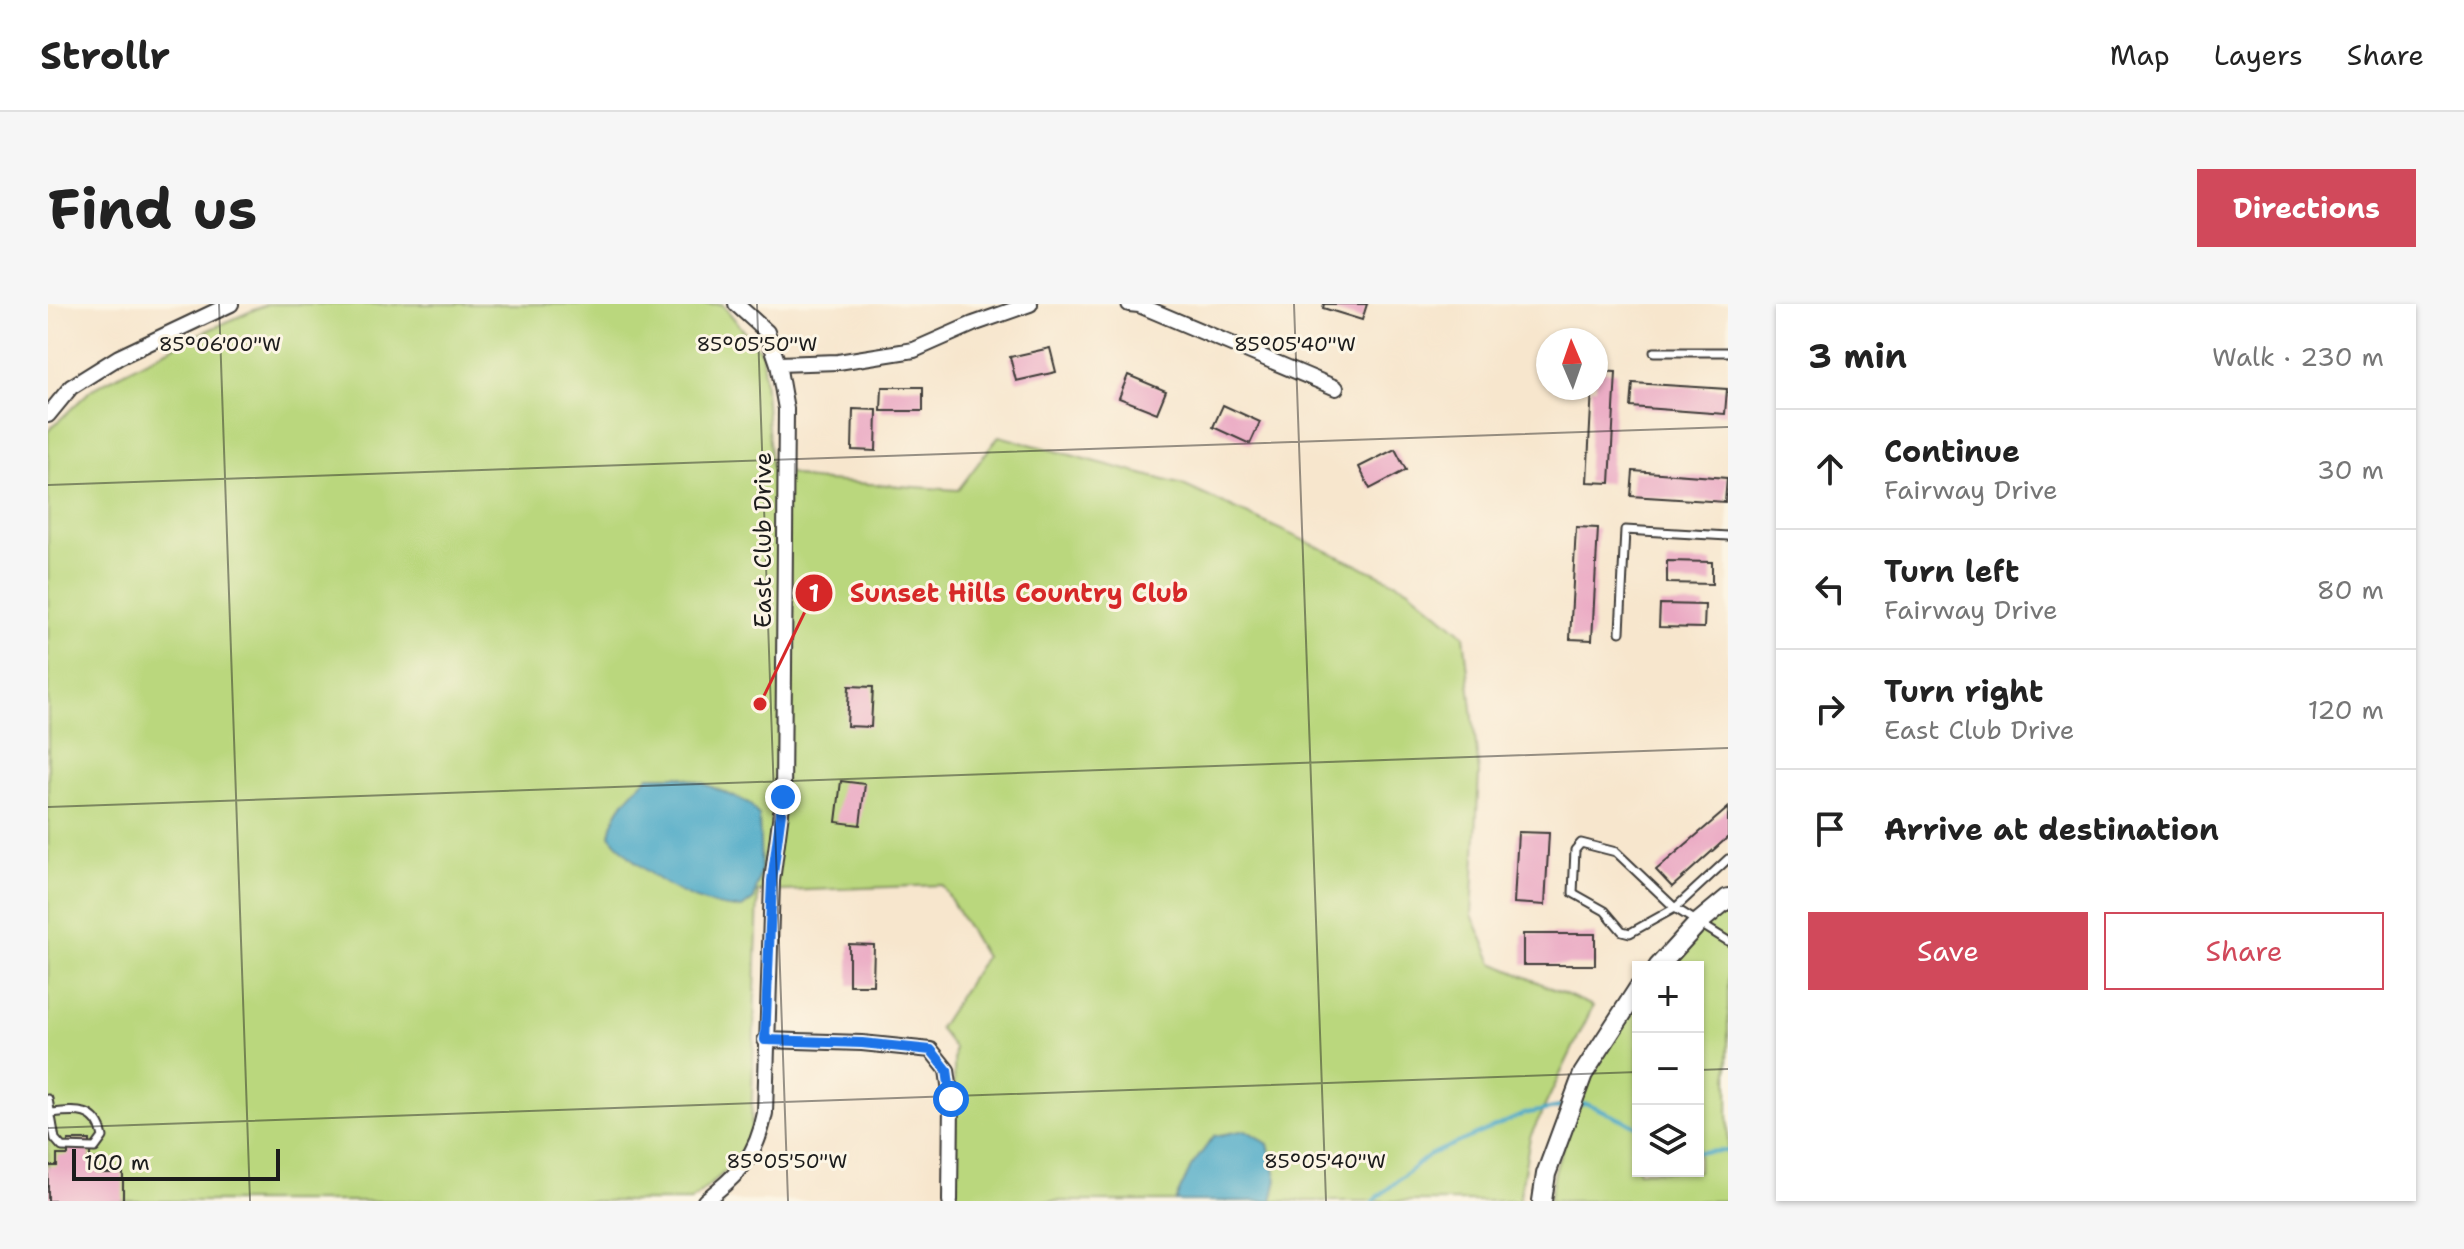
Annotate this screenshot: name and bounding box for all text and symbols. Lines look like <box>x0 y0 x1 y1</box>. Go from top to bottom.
text: Strollr <box>40 30 170 81</box>
text: Map <box>2110 36 2170 74</box>
text: Layers <box>2214 36 2303 74</box>
text: Share <box>2347 36 2424 74</box>
button: Directions <box>2197 169 2416 247</box>
text: Find us <box>48 171 257 246</box>
north arrow <box>1536 328 1608 400</box>
text: 85°06'00"W <box>159 331 281 357</box>
text: 85°05'50"W <box>697 331 817 357</box>
text: 85°05'40"W <box>1234 331 1356 357</box>
text: 3 min <box>1808 333 1907 379</box>
text: Walk · 230 m <box>2212 339 2384 374</box>
text: Continue <box>1884 431 2020 472</box>
icon: ahead <box>1808 447 1852 491</box>
street label: East Club Drive <box>747 452 779 628</box>
text: 30 m <box>2317 452 2384 487</box>
text: Fairway Drive <box>1884 472 2058 507</box>
text: Turn left <box>1884 551 2019 592</box>
icon: left <box>1808 567 1852 611</box>
callout: Sunset Hills Country Club <box>794 568 1205 618</box>
text: 80 m <box>2317 572 2384 607</box>
text: Sunset Hills Country Club <box>850 575 1188 610</box>
text: 1 <box>809 578 819 610</box>
text: Fairway Drive <box>1884 592 2058 627</box>
text: Turn right <box>1884 671 2043 712</box>
icon: right <box>1808 687 1852 731</box>
text: 120 m <box>2308 692 2384 727</box>
text: East Club Drive <box>1884 712 2075 747</box>
route end <box>765 779 801 815</box>
icon: arrive <box>1808 807 1852 851</box>
text: Arrive at destination <box>1884 809 2219 850</box>
button: Save <box>1808 912 2088 990</box>
button: Share <box>2104 912 2384 990</box>
map controls <box>1632 961 1704 1177</box>
button: + <box>1632 961 1704 1033</box>
button: − <box>1632 1033 1704 1105</box>
route start <box>933 1081 969 1117</box>
button: layers <box>1632 1105 1704 1177</box>
scale bar <box>72 1145 280 1181</box>
text: 100 m <box>84 1148 150 1177</box>
text: 85°05'50"W <box>727 1148 847 1174</box>
text: 85°05'40"W <box>1264 1148 1386 1174</box>

